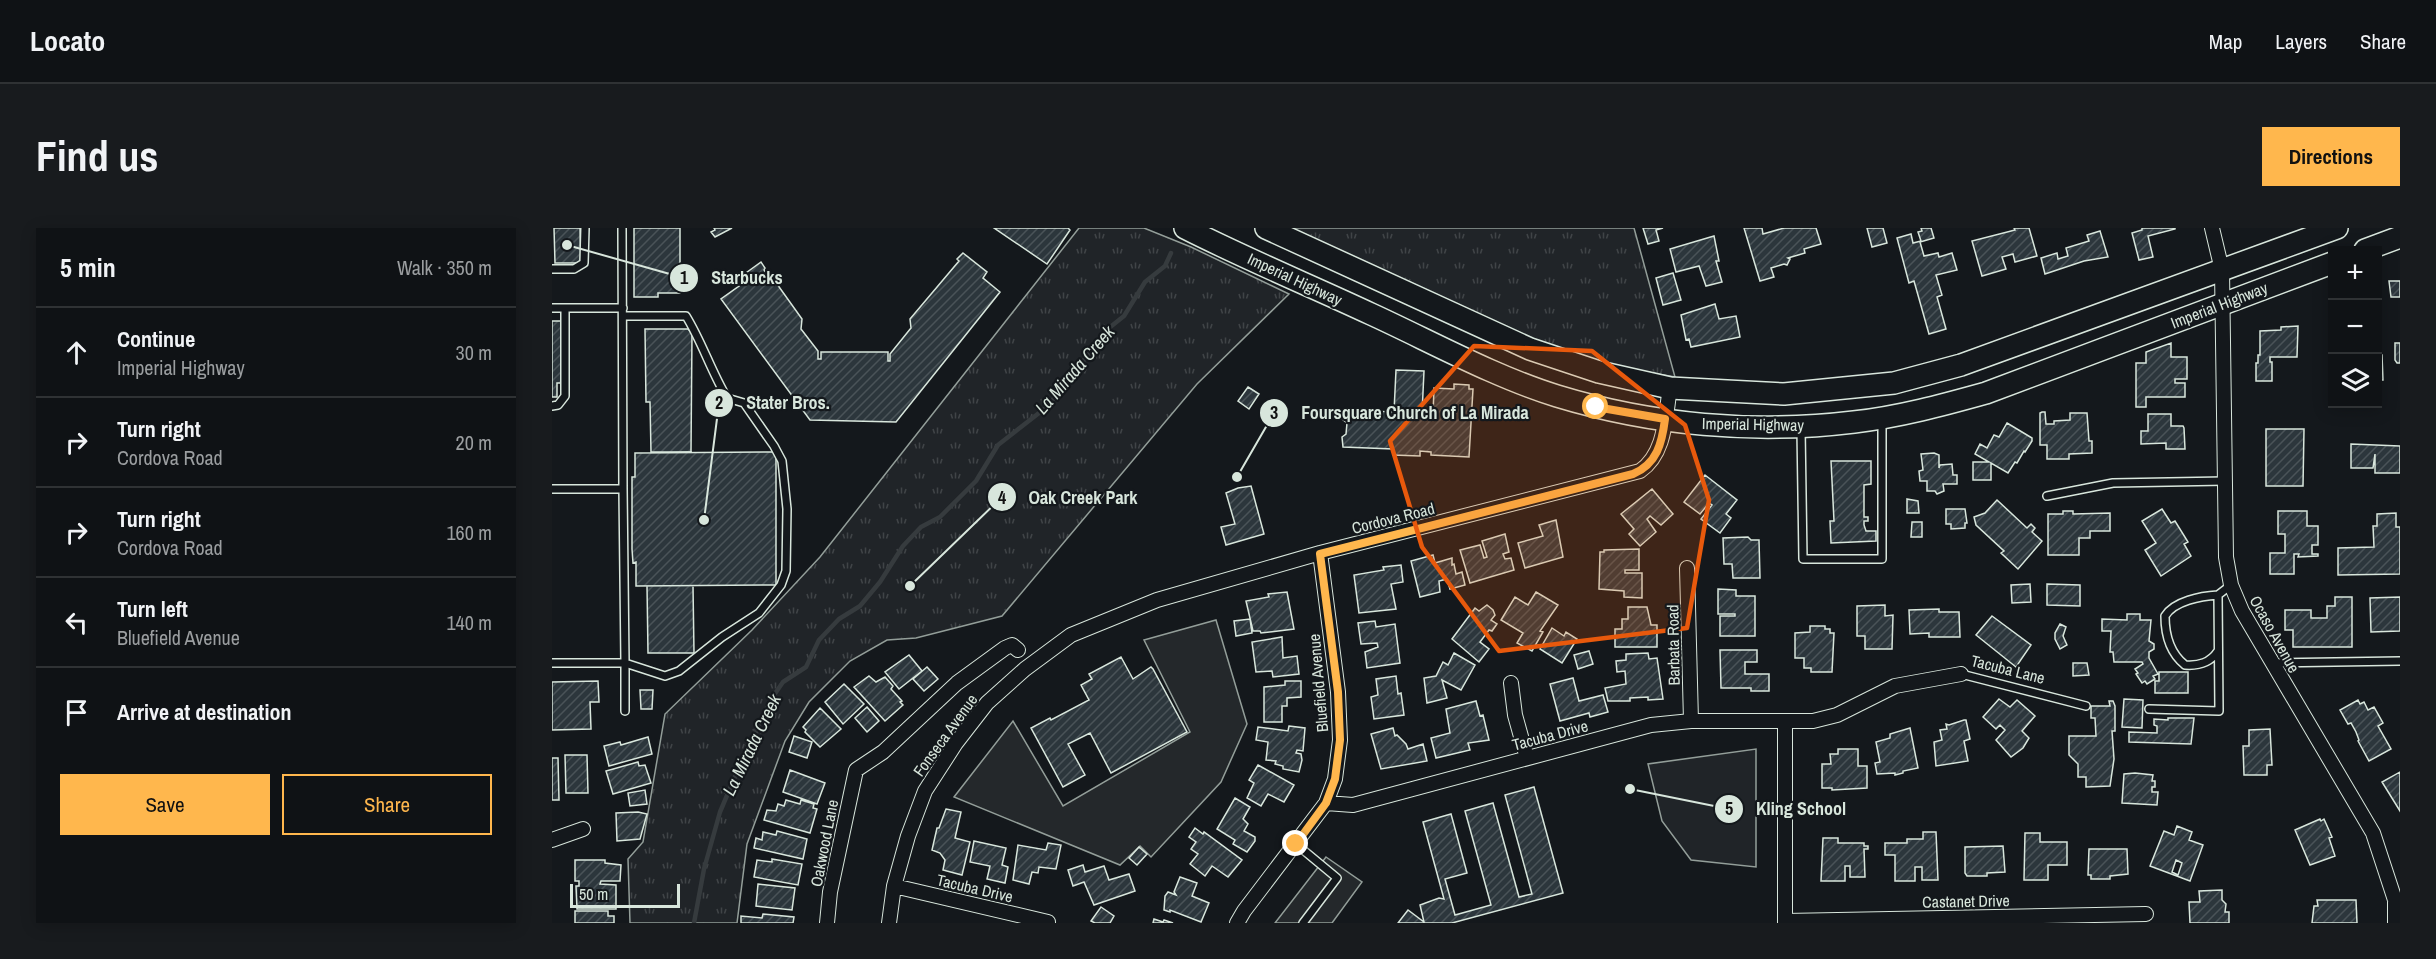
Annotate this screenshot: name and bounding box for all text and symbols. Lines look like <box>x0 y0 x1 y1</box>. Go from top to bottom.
text: Locato <box>30 22 105 60</box>
text: Map <box>2209 27 2242 56</box>
text: Layers <box>2275 27 2327 56</box>
text: Share <box>2360 27 2406 56</box>
button: Directions <box>2262 127 2400 186</box>
text: Find us <box>36 128 158 184</box>
map controls <box>2328 246 2382 408</box>
button: + <box>2328 246 2382 300</box>
street label: Imperial Highway <box>1244 247 1346 311</box>
text: 5 min <box>60 250 116 285</box>
text: Walk · 350 m <box>397 254 492 281</box>
callout: Starbucks <box>669 260 795 296</box>
text: 1 <box>680 265 689 290</box>
text: Starbucks <box>711 265 783 290</box>
street label: Imperial Highway <box>2167 276 2271 334</box>
button: − <box>2328 300 2382 354</box>
water label: La Mirada Creek <box>1029 320 1121 419</box>
text: Continue <box>117 324 195 354</box>
icon: ahead <box>60 336 93 369</box>
text: 30 m <box>456 339 492 366</box>
text: Imperial Highway <box>117 354 245 381</box>
button: layers <box>2328 354 2382 408</box>
callout: Stater Bros. <box>704 385 842 421</box>
text: 2 <box>715 390 723 415</box>
text: Stater Bros. <box>746 390 830 415</box>
route start <box>1582 393 1608 419</box>
callout: Foursquare Church of La Mirada <box>1259 395 1540 431</box>
text: 3 <box>1270 400 1278 425</box>
text: Foursquare Church of La Mirada <box>1301 400 1529 425</box>
street label: Imperial Highway <box>1702 412 1805 436</box>
text: Turn right <box>117 414 201 444</box>
icon: right <box>60 426 93 459</box>
text: 20 m <box>456 429 492 456</box>
text: Cordova Road <box>117 444 223 471</box>
callout: Oak Creek Park <box>987 479 1150 515</box>
text: 4 <box>998 485 1007 510</box>
text: Oak Creek Park <box>1028 485 1138 510</box>
street label: Cordova Road <box>1349 497 1437 539</box>
text: Turn right <box>117 504 201 534</box>
icon: right <box>60 516 93 549</box>
text: 160 m <box>446 519 492 546</box>
text: Cordova Road <box>117 534 223 561</box>
street label: Ocaso Avenue <box>2245 591 2305 677</box>
text: Turn left <box>117 594 188 624</box>
street label: Barbata Road <box>1661 604 1685 686</box>
icon: left <box>60 606 93 639</box>
text: 140 m <box>446 609 492 636</box>
text: Bluefield Avenue <box>117 624 240 651</box>
street label: Bluefield Avenue <box>1303 633 1333 733</box>
street label: Tacuba Lane <box>1969 649 2047 689</box>
water label: La Mirada Creek <box>716 689 787 800</box>
street label: Fonseca Avenue <box>908 689 982 781</box>
icon: arrive <box>60 696 93 729</box>
text: Arrive at destination <box>117 697 291 727</box>
street label: Tacuba Drive <box>1510 714 1590 756</box>
button: Save <box>60 774 270 835</box>
button: Share <box>282 774 492 835</box>
callout: Kling School <box>1714 791 1859 827</box>
text: 5 <box>1725 796 1733 821</box>
text: Kling School <box>1756 796 1846 821</box>
street label: Oakwood Lane <box>805 798 843 888</box>
route end <box>1282 830 1308 856</box>
street label: Tacuba Drive <box>935 869 1015 907</box>
scale bar <box>570 881 680 908</box>
text: 50 m <box>579 883 608 905</box>
street label: Castanet Drive <box>1922 889 2010 913</box>

